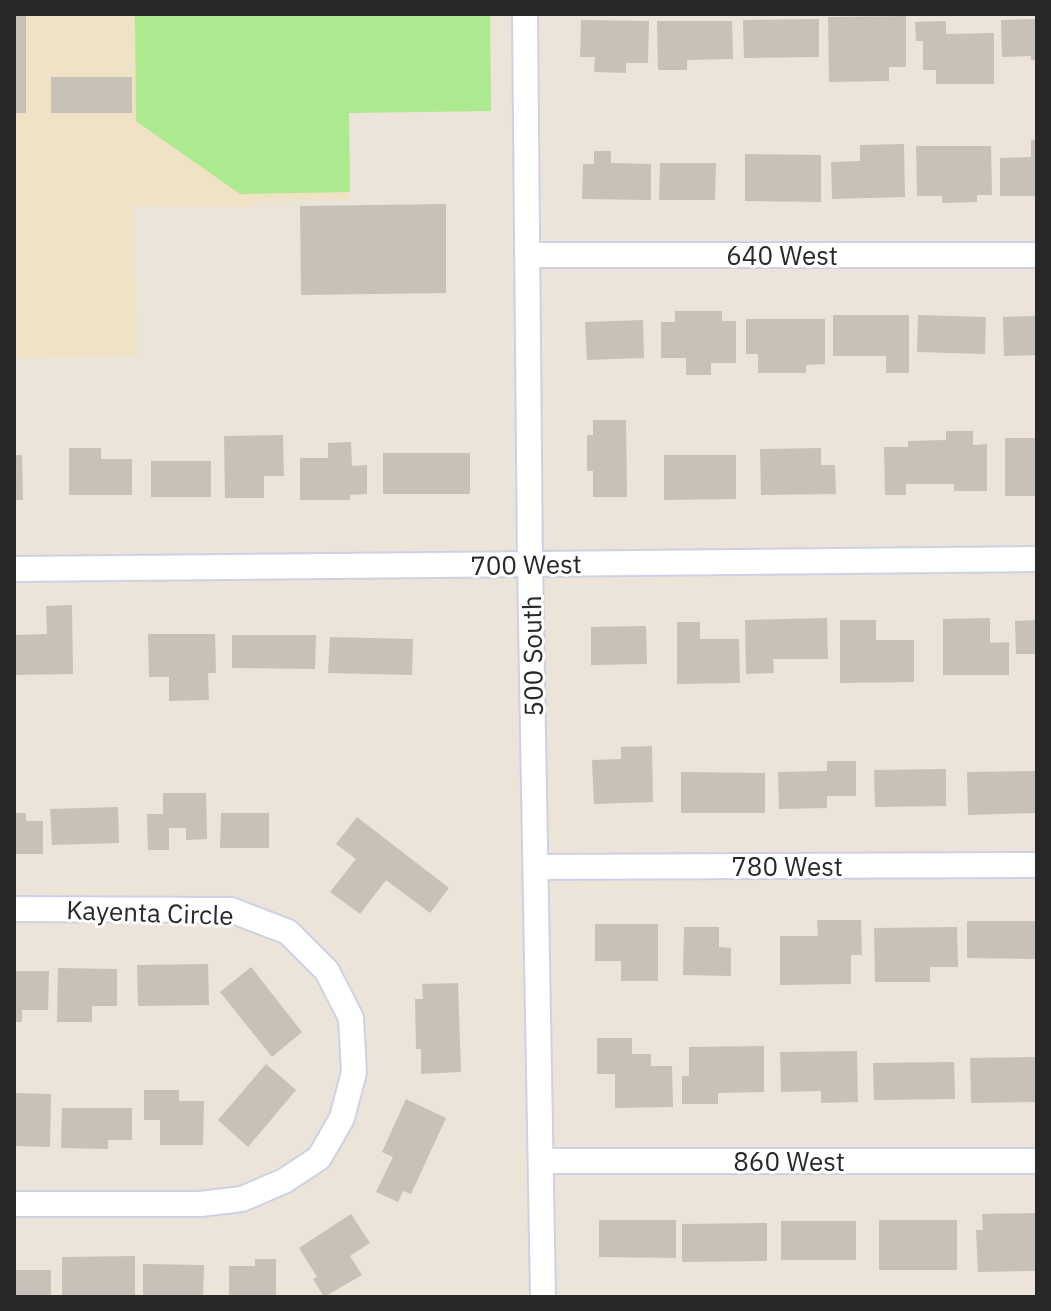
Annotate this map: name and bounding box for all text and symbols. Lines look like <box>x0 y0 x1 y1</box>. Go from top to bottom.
street label: 640 West <box>726 238 838 272</box>
street label: 700 West <box>470 546 582 582</box>
street label: 500 South <box>514 595 550 717</box>
street label: 780 West <box>731 849 843 883</box>
street label: Kayenta Circle <box>66 892 234 932</box>
street label: 860 West <box>733 1144 845 1178</box>

